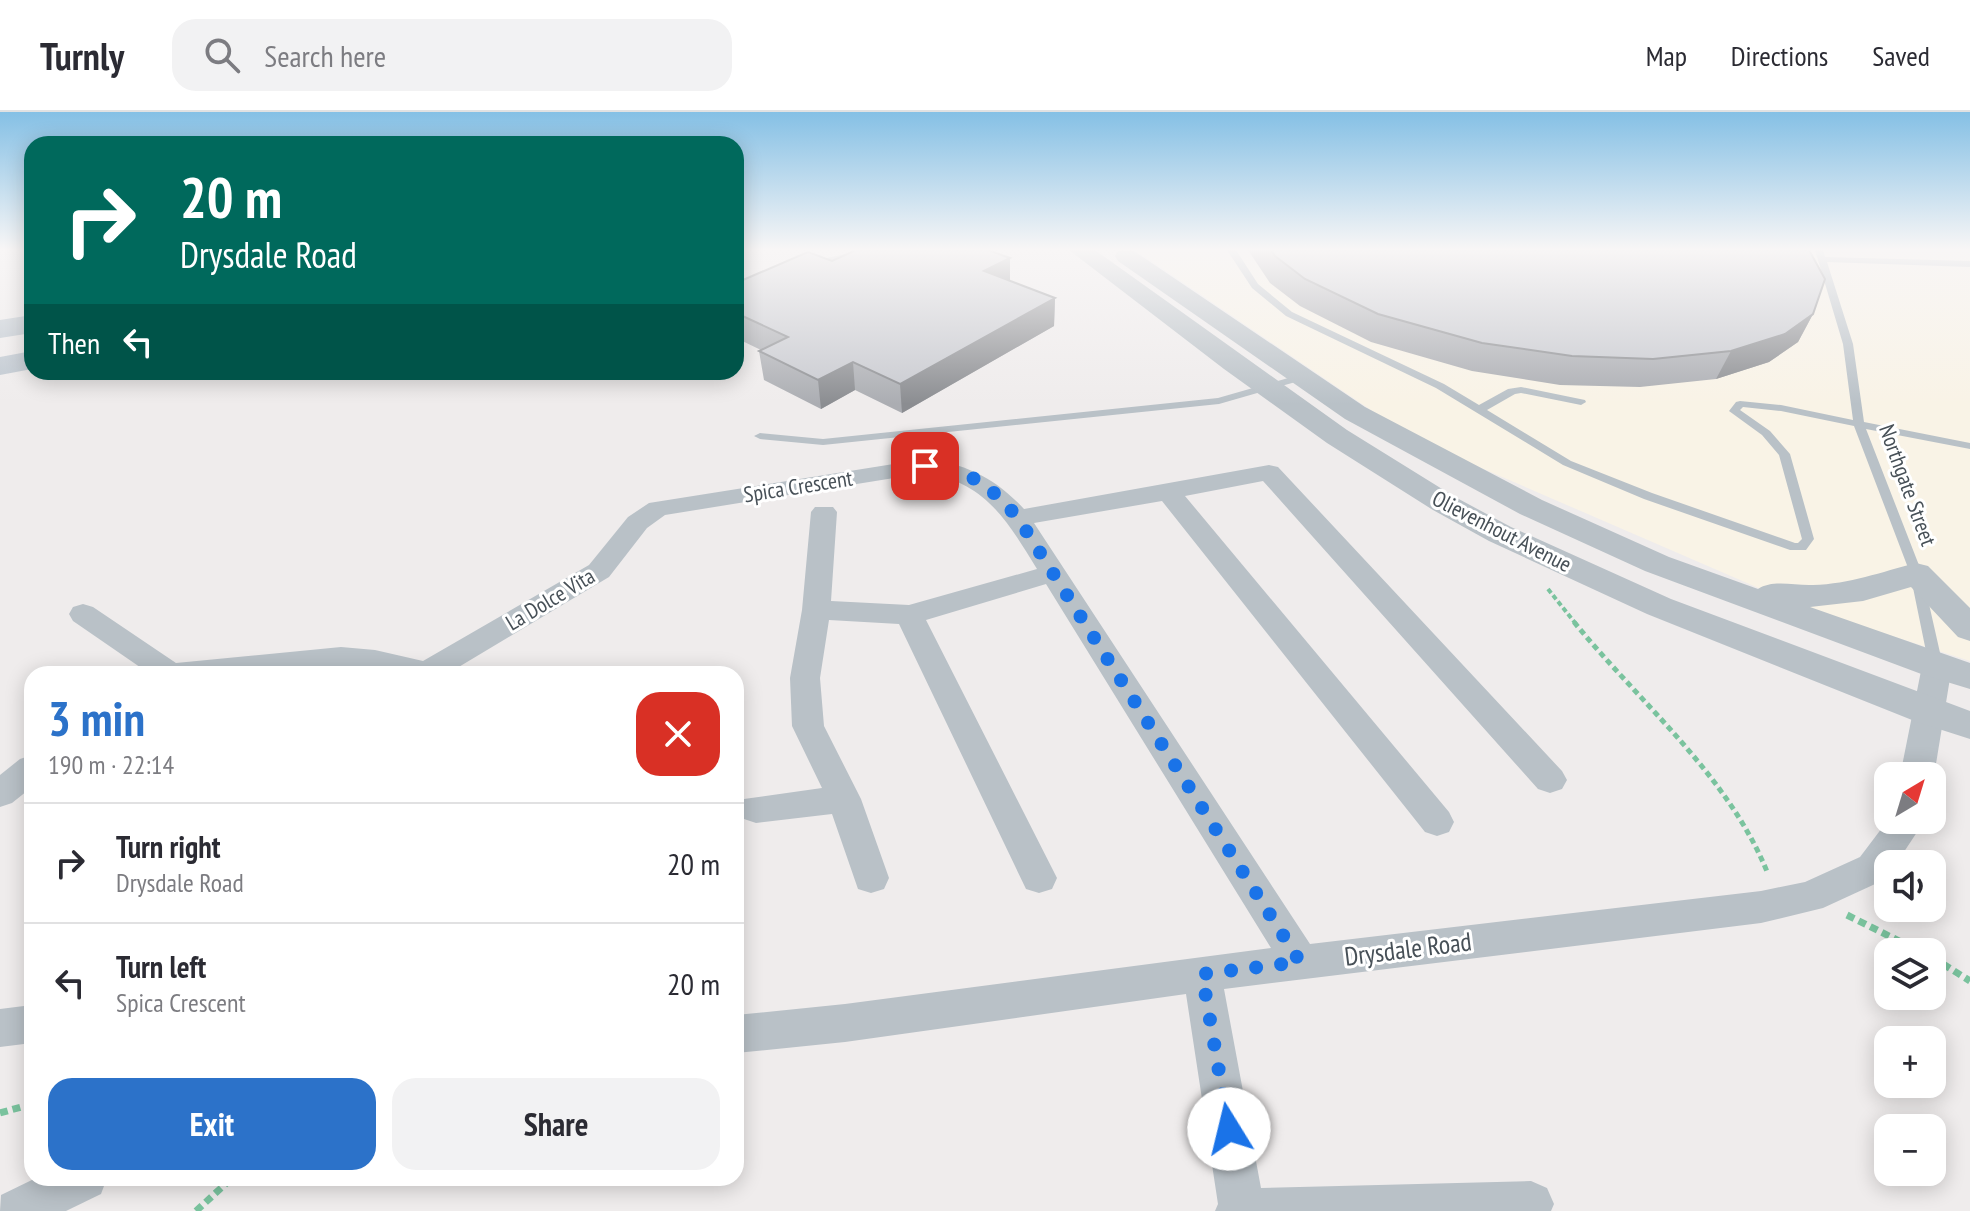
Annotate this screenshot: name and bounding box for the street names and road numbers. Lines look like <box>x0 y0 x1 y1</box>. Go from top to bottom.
street label: Northgate Street <box>1873 420 1943 550</box>
street label: Spica Crescent <box>742 464 854 508</box>
street label: Olievenhout Avenue <box>1428 484 1576 578</box>
street label: La Dolce Vita <box>500 562 600 636</box>
street label: Drysdale Road <box>1343 924 1473 973</box>

